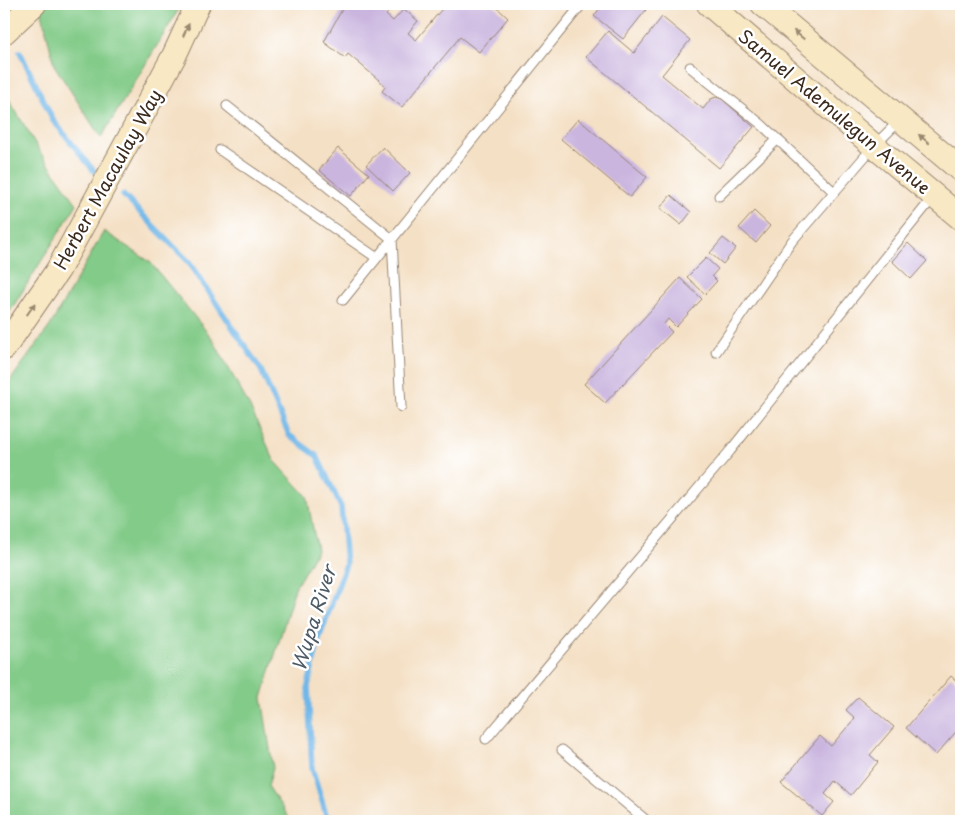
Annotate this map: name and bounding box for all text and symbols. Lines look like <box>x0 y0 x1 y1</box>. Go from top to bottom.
street label: Samuel Ademulegun Avenue <box>733 22 937 200</box>
one-way arrow <box>182 23 190 37</box>
one-way arrow <box>793 29 806 40</box>
street label: Herbert Macaulay Way <box>46 84 168 274</box>
one-way arrow <box>918 133 930 145</box>
one-way arrow <box>26 302 36 316</box>
water label: Wupa River <box>284 559 343 674</box>

